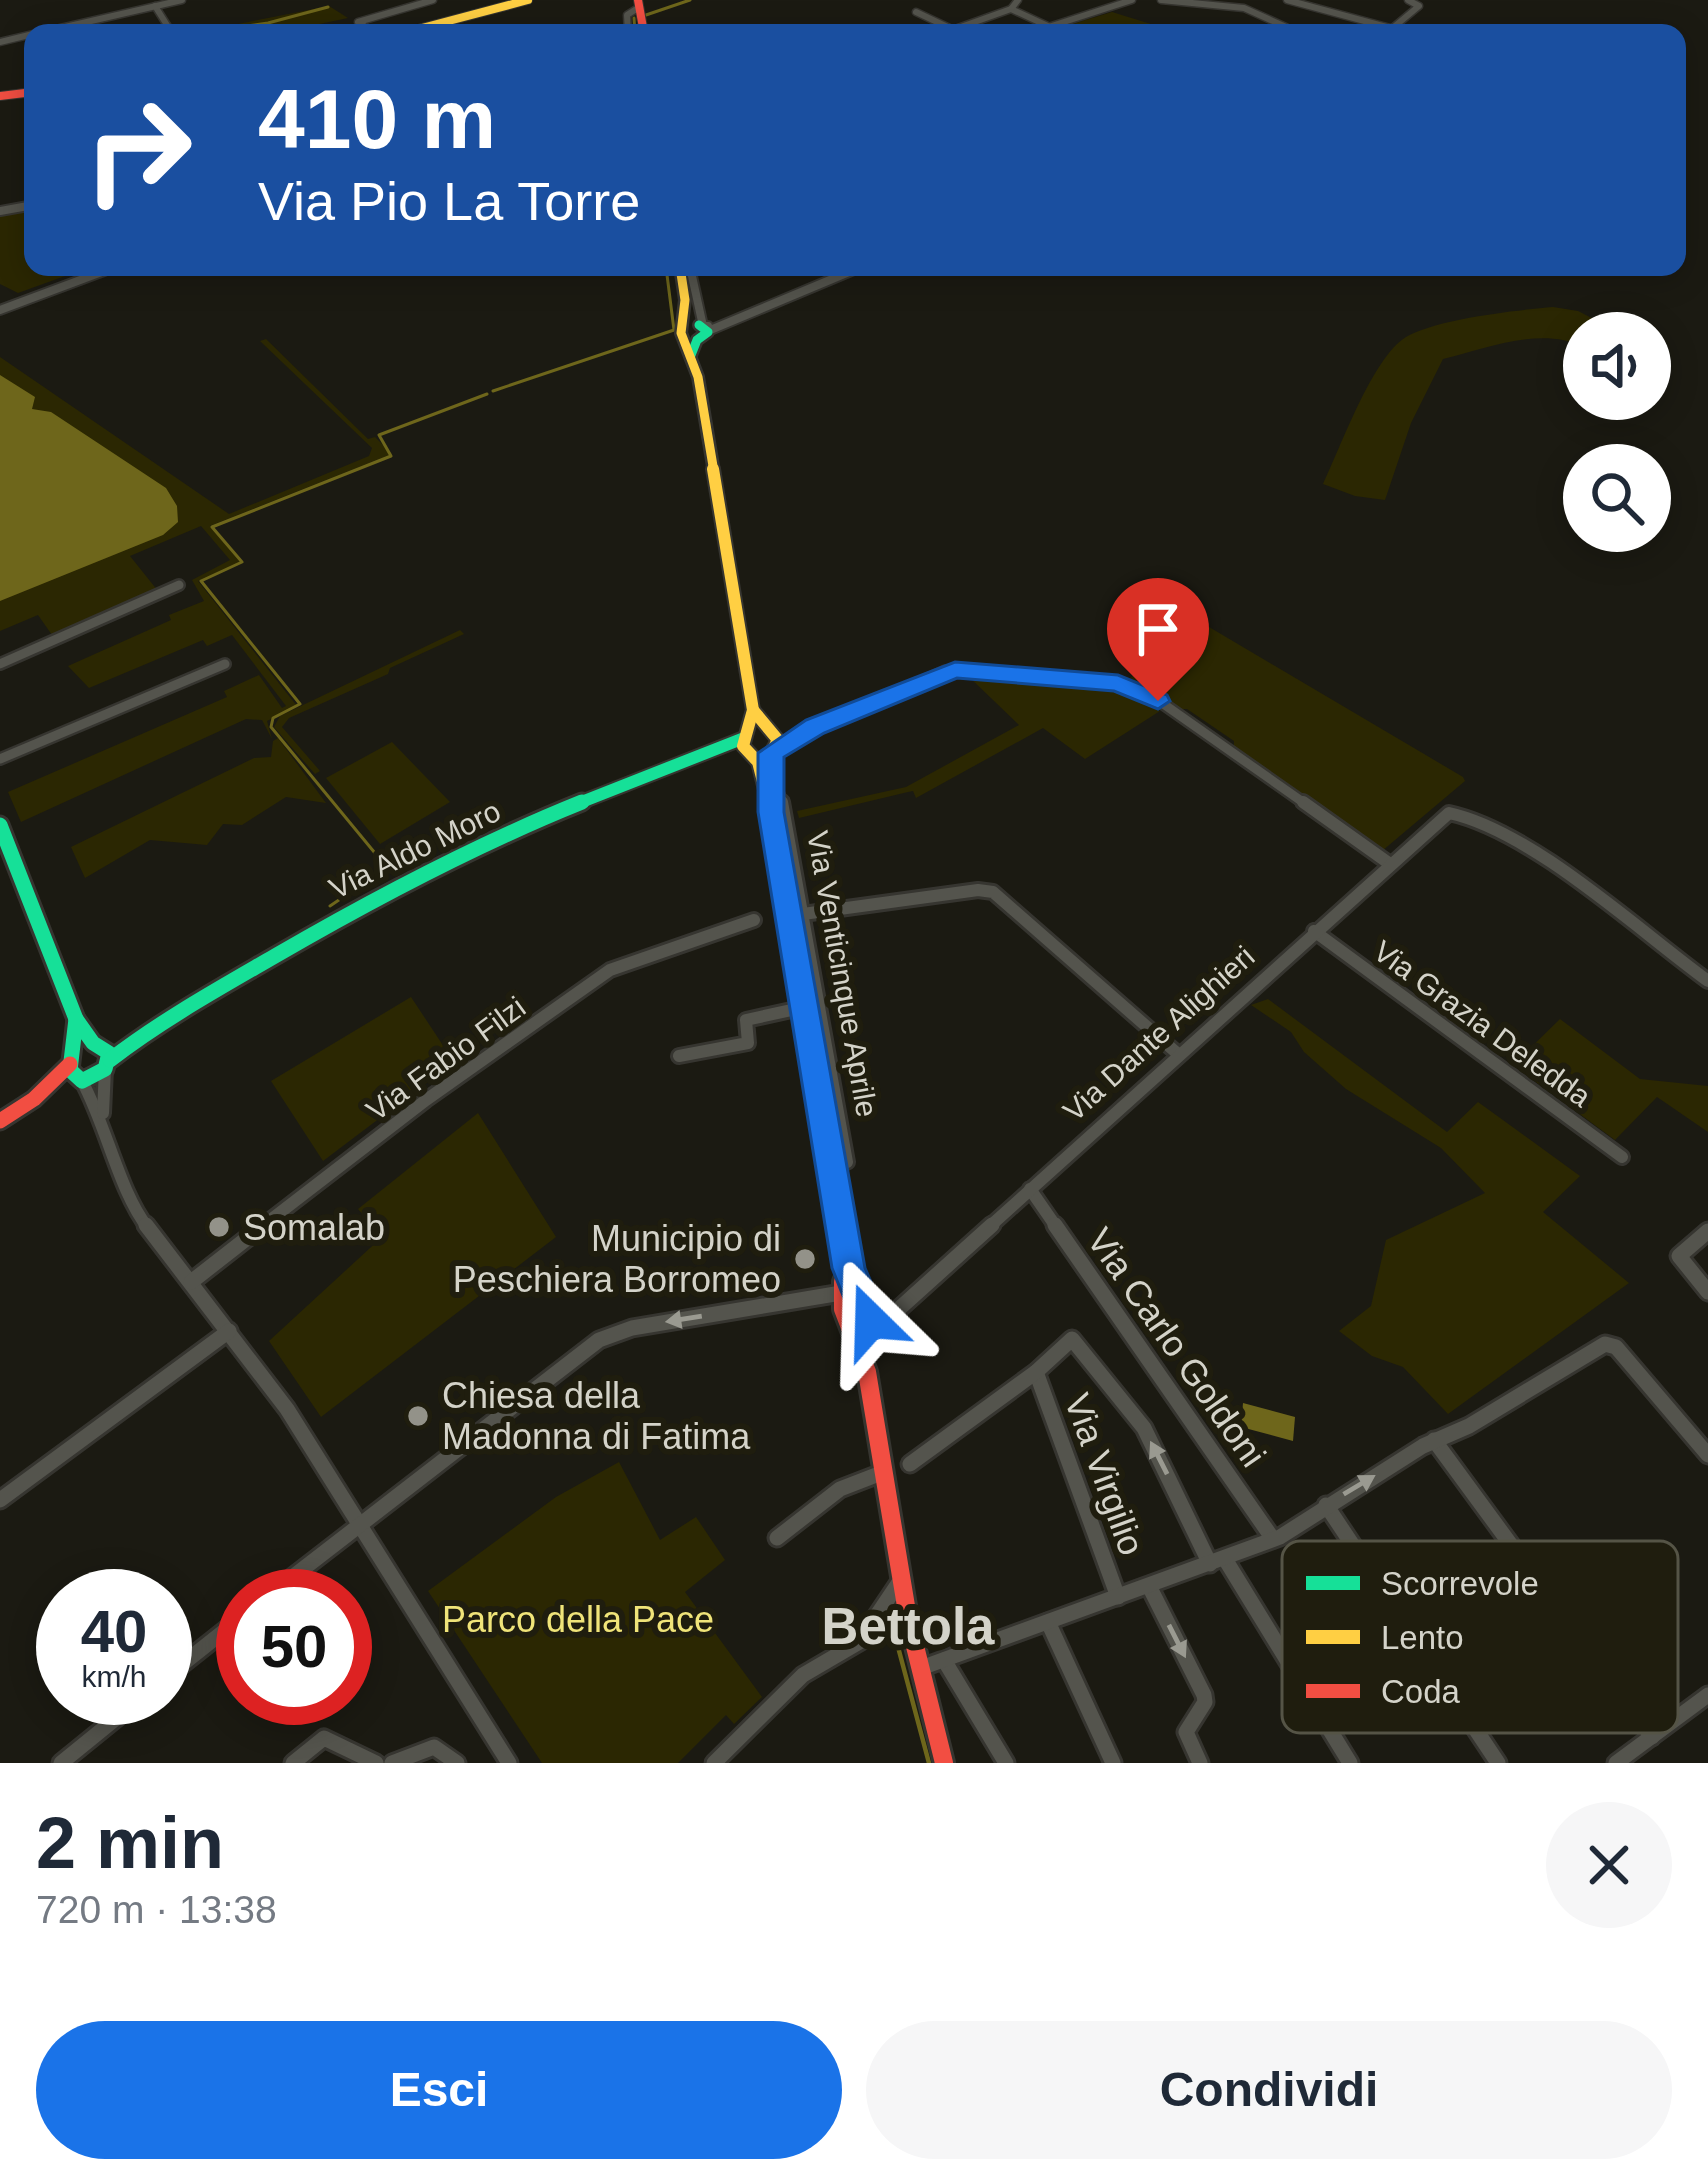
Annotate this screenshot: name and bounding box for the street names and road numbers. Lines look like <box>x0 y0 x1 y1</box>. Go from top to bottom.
street label: Via Aldo Moro <box>324 794 506 905</box>
street label: Via Venticinque Aprile <box>801 828 884 1119</box>
street label: Via Grazia Deledda <box>1368 934 1597 1113</box>
street label: Via Dante Alighieri <box>1057 940 1261 1128</box>
street label: Via Fabio Filzi <box>360 990 531 1127</box>
street label: Via Carlo Goldoni <box>1079 1220 1274 1474</box>
street label: Via Virgilio <box>1056 1388 1153 1560</box>

